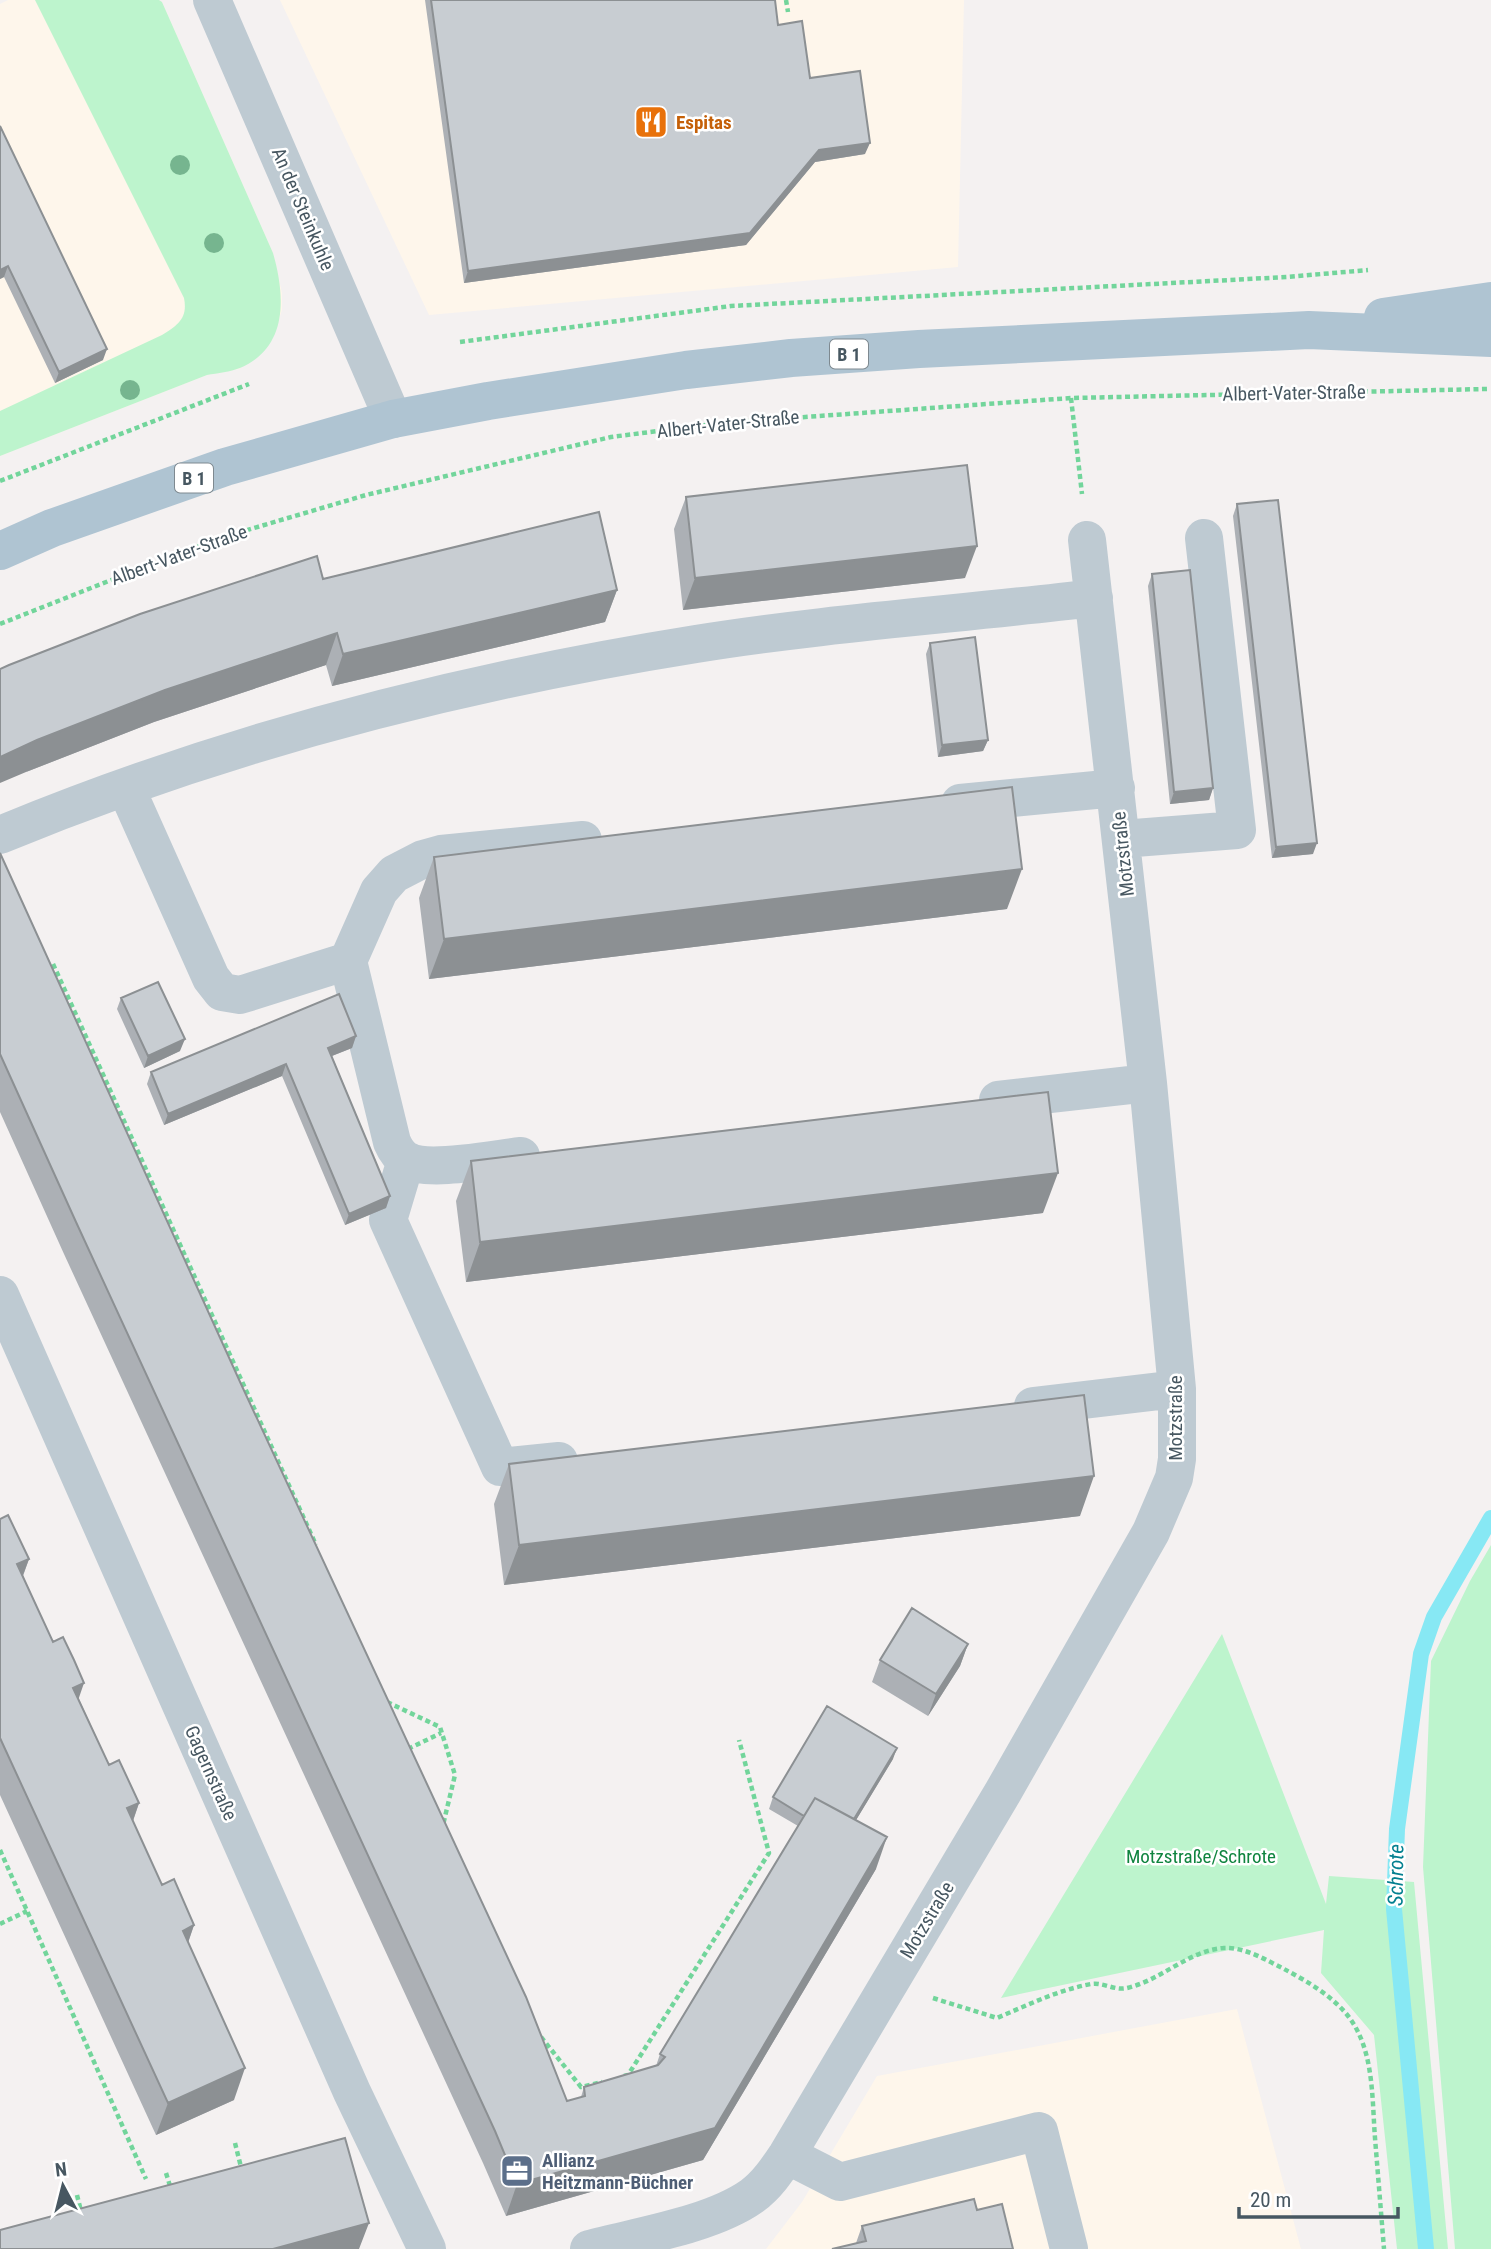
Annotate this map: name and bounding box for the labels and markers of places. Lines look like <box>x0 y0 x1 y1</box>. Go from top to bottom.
restaurant icon: Espitas <box>632 103 670 141</box>
place label: Espitas <box>676 111 732 134</box>
place label: Allianz Heitzmann-Büchner <box>542 2149 693 2194</box>
office icon: Allianz Heitzmann-Büchner <box>498 2152 536 2190</box>

